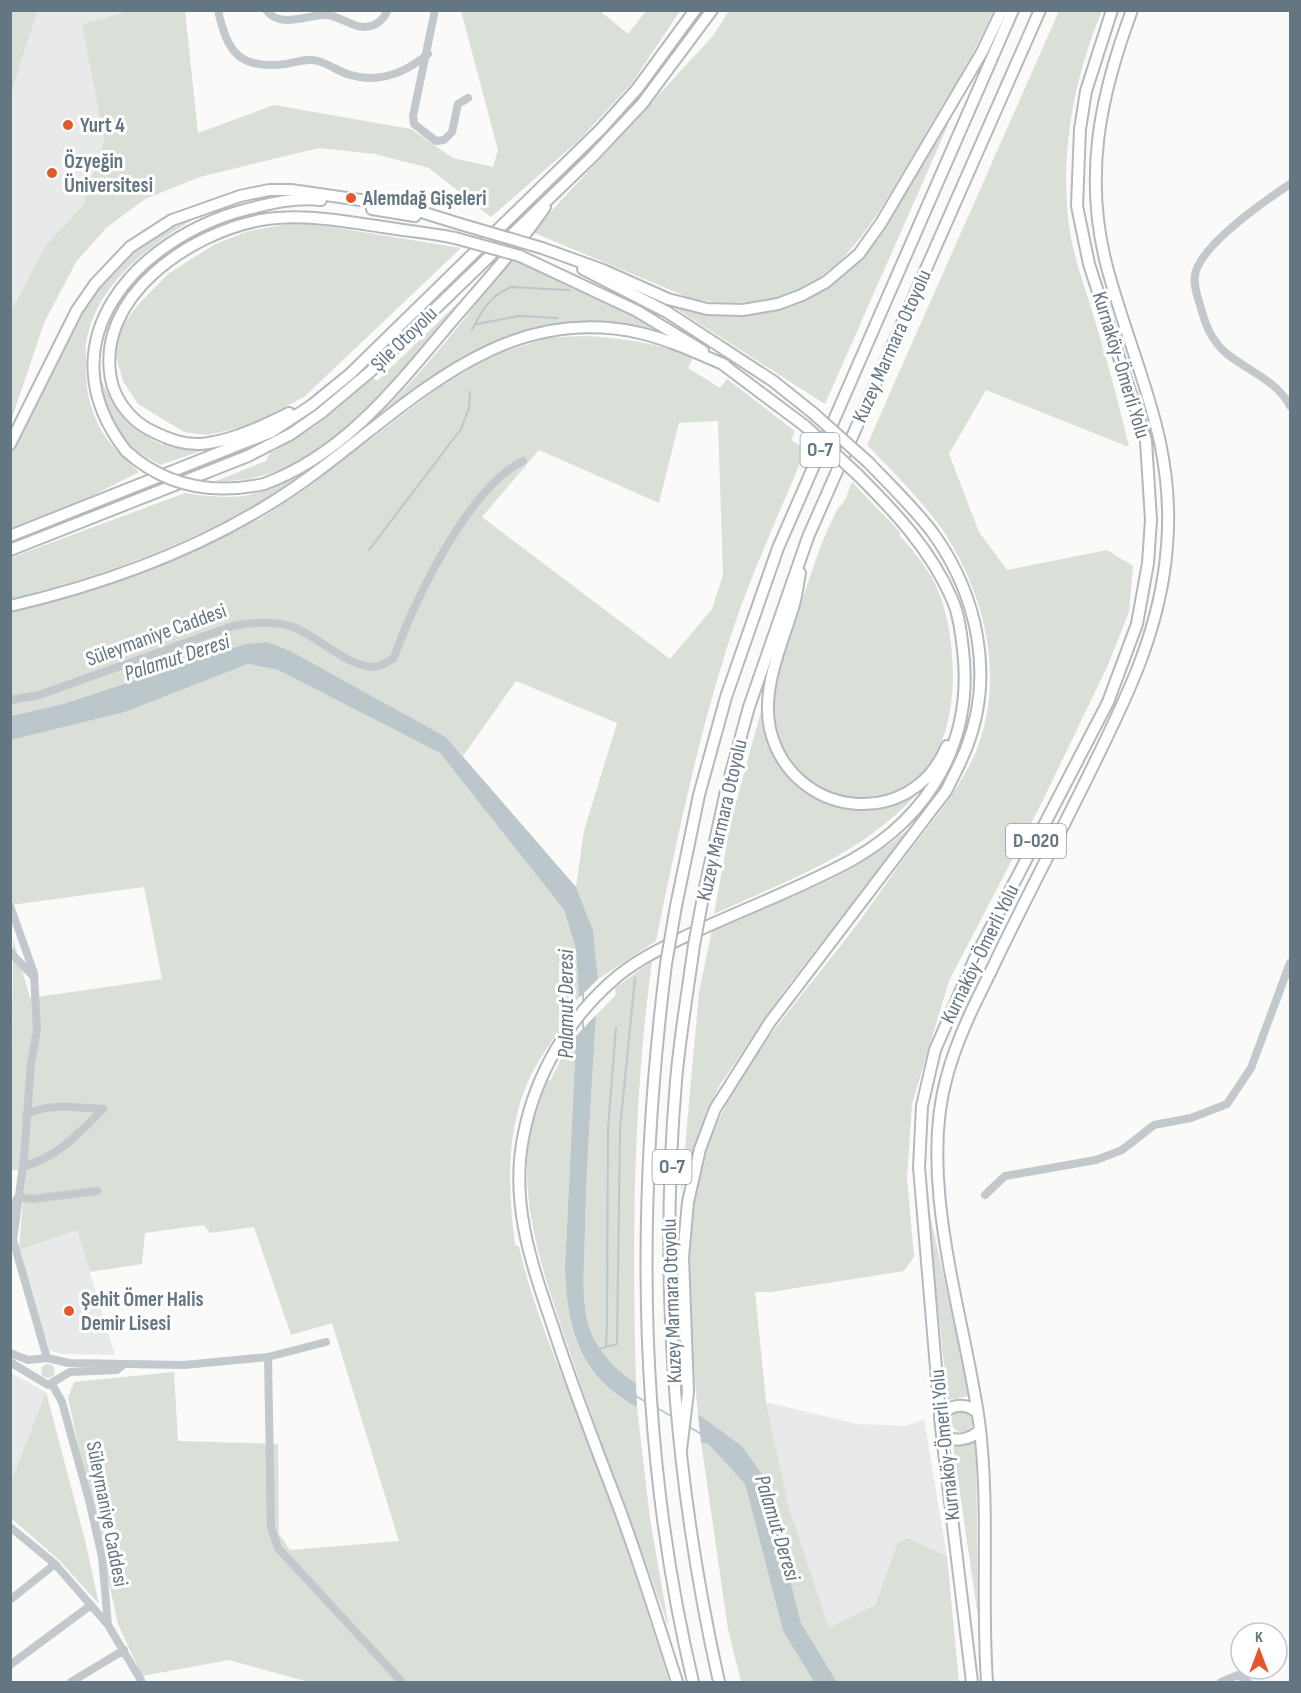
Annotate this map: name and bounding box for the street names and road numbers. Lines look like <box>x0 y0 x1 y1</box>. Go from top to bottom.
street label: Kuzey Marmara Otoyolu <box>847 266 937 426</box>
street label: Kurnaköy-Ömerli Yolu <box>1087 289 1155 441</box>
street label: Şile Otoyolu <box>365 301 443 377</box>
road number: O-7 <box>800 433 840 467</box>
street label: Süleymaniye Caddesi <box>82 598 230 672</box>
street label: Kuzey Marmara Otoyolu <box>691 737 753 903</box>
road number: D-020 <box>1006 824 1066 858</box>
street label: Kurnaköy-Ömerli Yolu <box>935 880 1025 1028</box>
road number: O-7 <box>652 1150 692 1184</box>
street label: Kuzey Marmara Otoyolu <box>657 1218 687 1384</box>
street label: Kurnaköy-Ömerli Yolu <box>925 1368 965 1522</box>
street label: Süleymaniye Caddesi <box>81 1439 133 1589</box>

